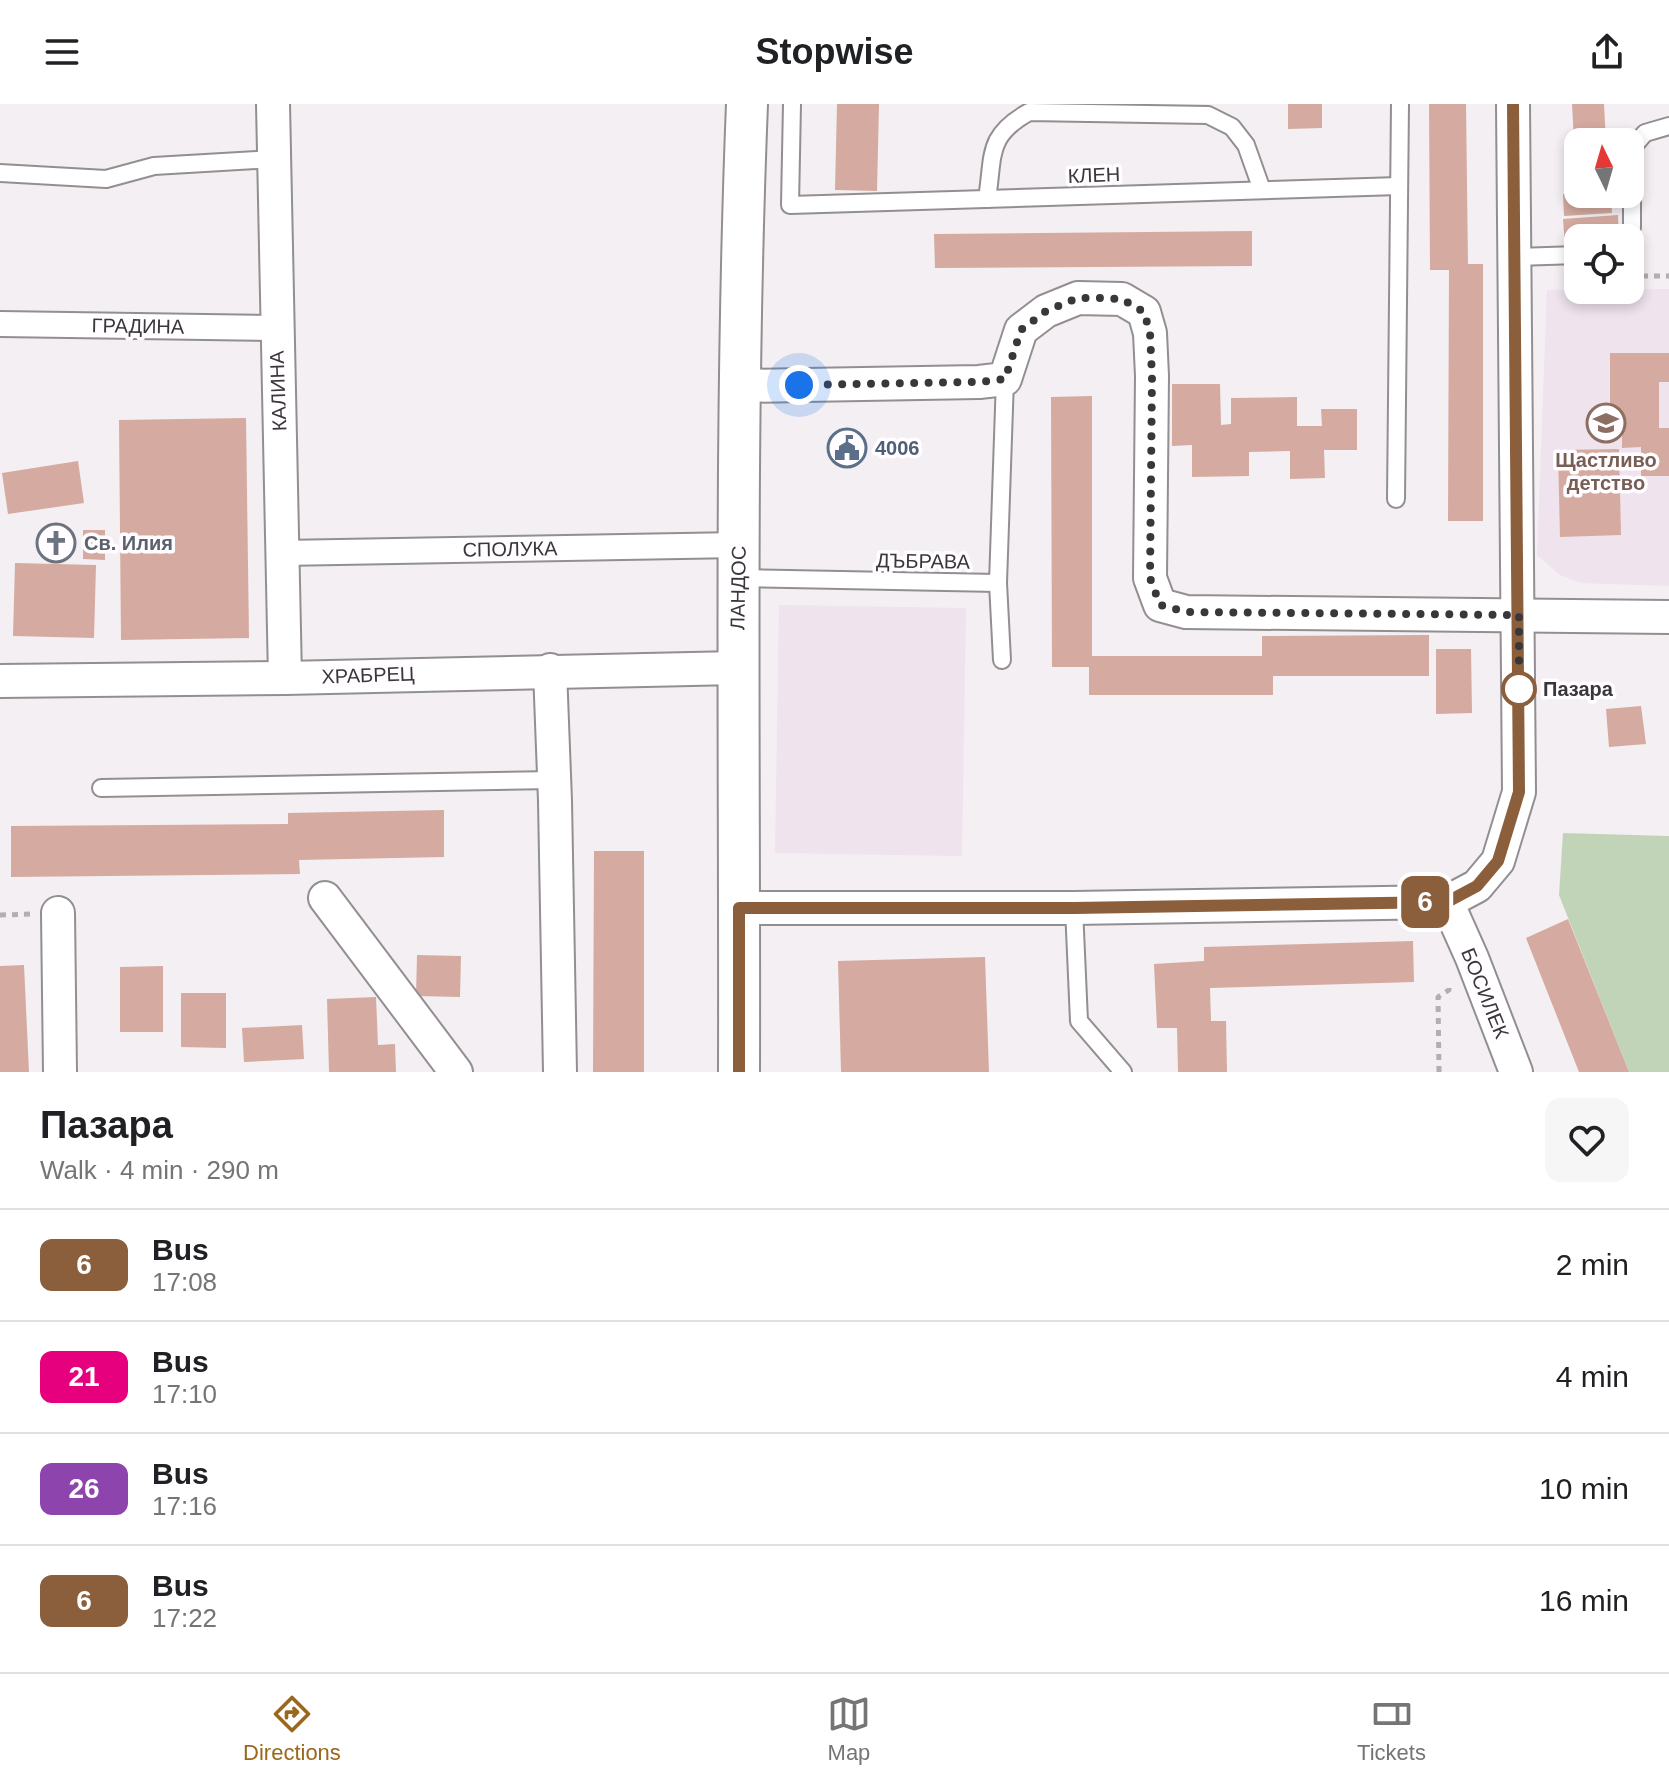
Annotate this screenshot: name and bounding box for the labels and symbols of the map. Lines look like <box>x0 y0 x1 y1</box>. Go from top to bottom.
north arrow <box>1564 128 1644 208</box>
street label: КЛЕН <box>1067 163 1121 187</box>
street label: ГРАДИНА <box>92 314 185 338</box>
street label: КАЛИНА <box>266 350 290 432</box>
your location <box>779 365 819 405</box>
school or university icon: Щастливо детство <box>1585 402 1627 444</box>
public building icon: 4006 <box>826 427 868 469</box>
place label: 4006 <box>875 437 920 459</box>
place label: Щастливо детство <box>1555 449 1657 494</box>
church icon: Св. Илия <box>35 522 77 564</box>
place label: Св. Илия <box>84 532 173 554</box>
street label: СПОЛУКА <box>462 537 558 561</box>
street label: ЛАНДОС <box>726 546 750 630</box>
street label: ДЪБРАВА <box>876 549 971 573</box>
street label: ХРАБРЕЦ <box>321 662 415 688</box>
marker: Пазара <box>1502 672 1536 706</box>
place label: Пазара <box>1543 678 1614 700</box>
line badge: 6 <box>1399 876 1451 928</box>
street label: БОСИЛЕК <box>1457 945 1513 1042</box>

